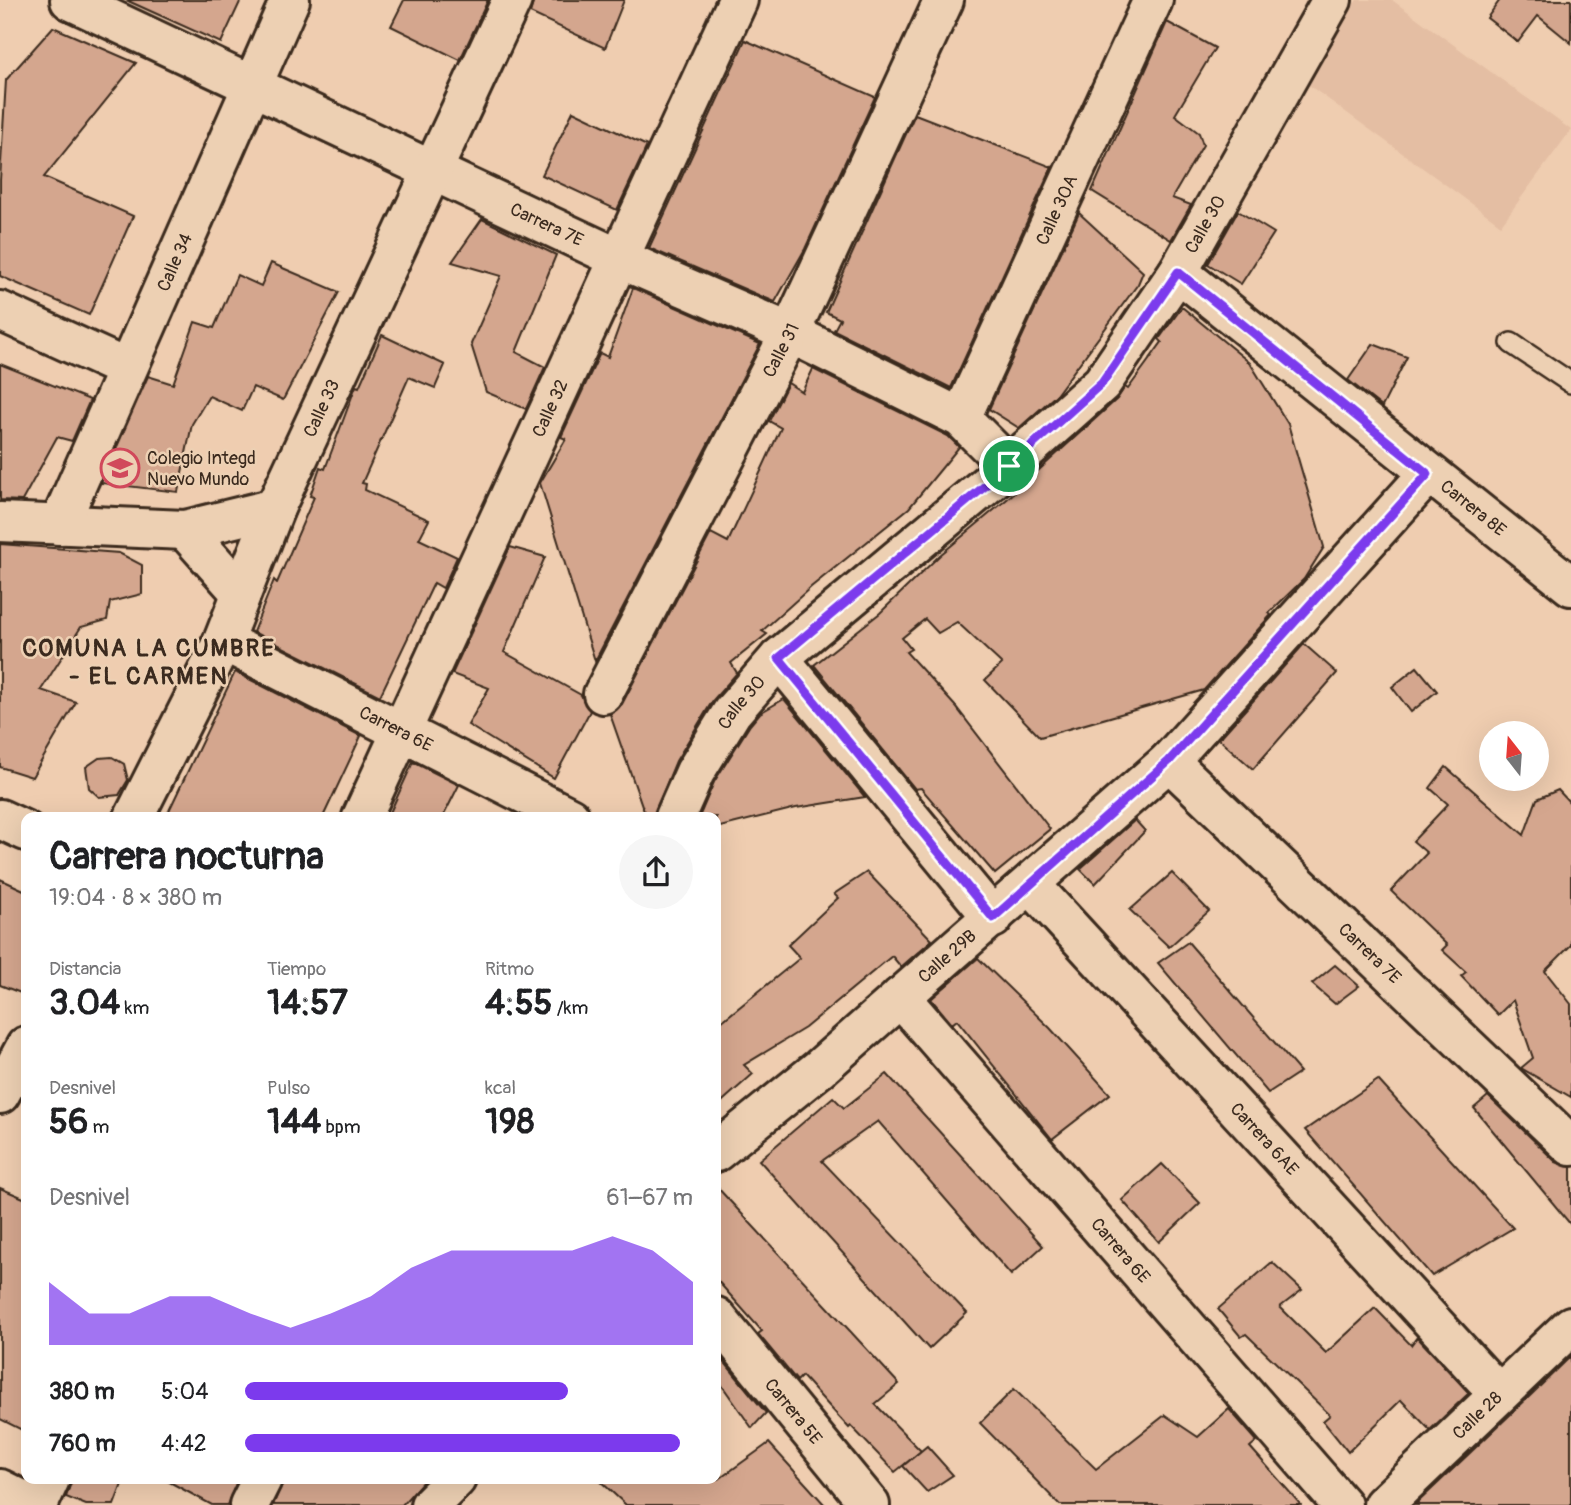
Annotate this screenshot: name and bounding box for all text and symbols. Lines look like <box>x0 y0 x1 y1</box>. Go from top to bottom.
street label: Calle 30A <box>1031 171 1083 249</box>
street label: Calle 30 <box>1179 191 1231 257</box>
street label: Carrera 7E <box>506 197 587 252</box>
street label: Calle 34 <box>152 229 198 295</box>
street label: Calle 31 <box>757 320 804 381</box>
street label: Calle 33 <box>298 376 345 441</box>
street label: Calle 32 <box>527 376 573 441</box>
pin <box>979 436 1039 496</box>
school or university icon: Colegio Integd Nuevo Mundo <box>99 447 141 489</box>
place label: Colegio Integd Nuevo Mundo <box>147 447 256 491</box>
icon: arrive <box>990 447 1028 485</box>
street label: Carrera 8E <box>1436 475 1511 541</box>
district label: COMUNA LA CUMBRE - EL CARMEN <box>22 634 276 691</box>
street label: Calle 30 <box>713 671 770 734</box>
street label: Carrera 6E <box>355 701 437 757</box>
north arrow <box>1479 721 1549 791</box>
map controls <box>1479 721 1549 791</box>
text: Carrera nocturna <box>49 833 324 881</box>
button: share <box>619 835 693 909</box>
text: 19:04 · 8 × 380 m <box>49 883 222 912</box>
street label: Carrera 7E <box>1333 918 1406 989</box>
street label: Calle 29B <box>913 924 981 988</box>
text: Distancia <box>49 957 121 981</box>
text: Tiempo <box>267 957 326 981</box>
text: Ritmo <box>485 957 534 981</box>
text: 3.04 <box>49 981 120 1025</box>
text: 14:57 <box>267 981 348 1025</box>
text: 4:55 <box>485 981 553 1025</box>
text: km <box>120 996 149 1020</box>
text: /km <box>553 996 588 1020</box>
text: Desnivel <box>49 1076 116 1100</box>
text: Pulso <box>267 1076 310 1100</box>
text: kcal <box>485 1076 516 1100</box>
street label: Carrera 6AE <box>1225 1098 1304 1180</box>
text: 56 <box>49 1100 88 1144</box>
text: 144 <box>267 1100 321 1144</box>
text: 198 <box>485 1100 534 1144</box>
text: m <box>88 1115 109 1139</box>
text: bpm <box>321 1115 361 1139</box>
text: Desnivel <box>49 1183 130 1212</box>
text: 61–67 m <box>606 1183 693 1212</box>
street label: Carrera 6E <box>1086 1213 1155 1288</box>
street label: Carrera 5E <box>759 1374 827 1449</box>
text: 380 m <box>49 1377 115 1406</box>
text: 5:04 <box>161 1377 209 1406</box>
street label: Calle 28 <box>1447 1386 1507 1444</box>
text: 760 m <box>49 1429 116 1458</box>
text: 4:42 <box>161 1429 207 1458</box>

